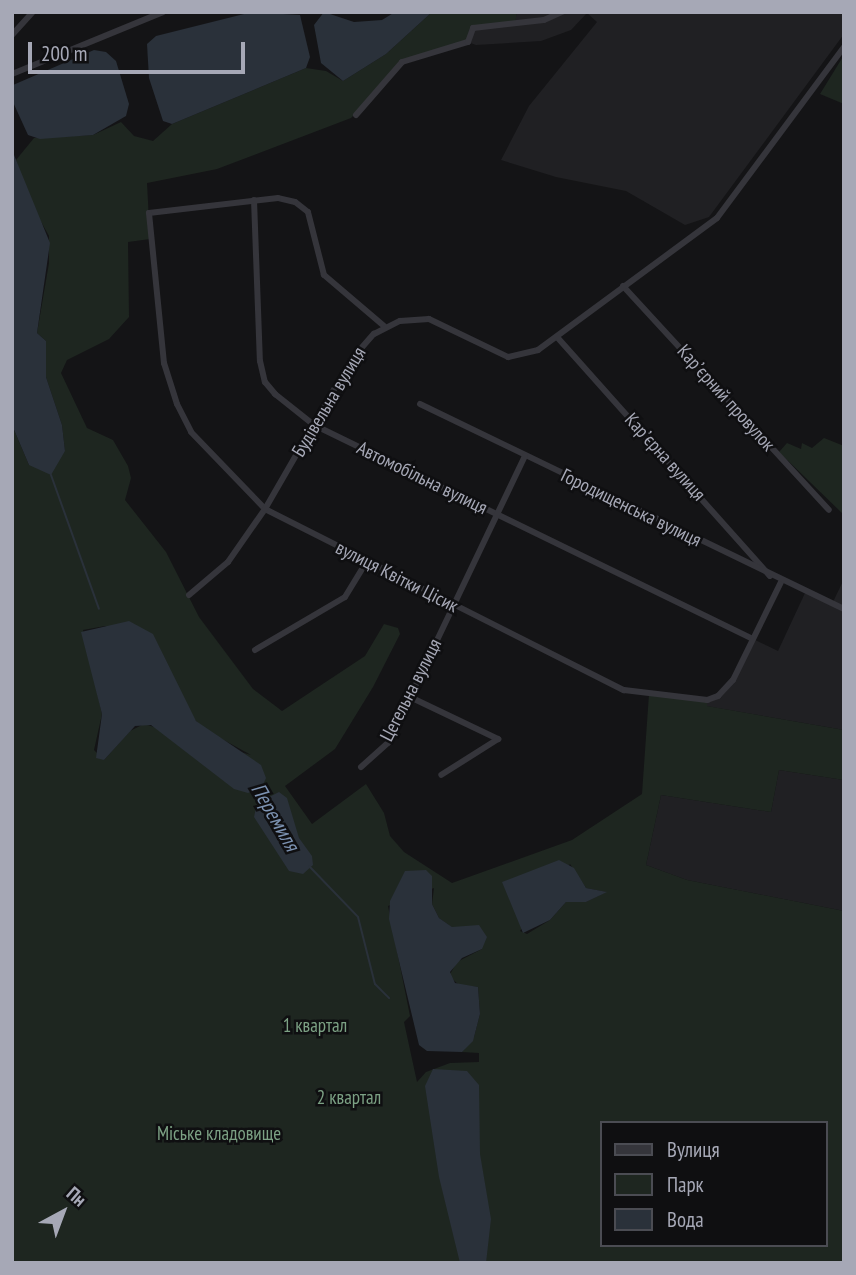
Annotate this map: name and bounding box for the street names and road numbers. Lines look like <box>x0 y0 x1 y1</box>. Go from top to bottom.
street label: Карʼєрний провулок <box>672 340 780 456</box>
street label: Будівельна вулиця <box>287 343 371 461</box>
street label: Карʼєрна вулиця <box>620 409 710 505</box>
street label: Автомобільна вулиця <box>353 437 491 519</box>
street label: Городищенська вулиця <box>557 464 705 552</box>
street label: вулиця Квітки Цісик <box>332 536 462 618</box>
street label: Цегельна вулиця <box>375 635 447 745</box>

